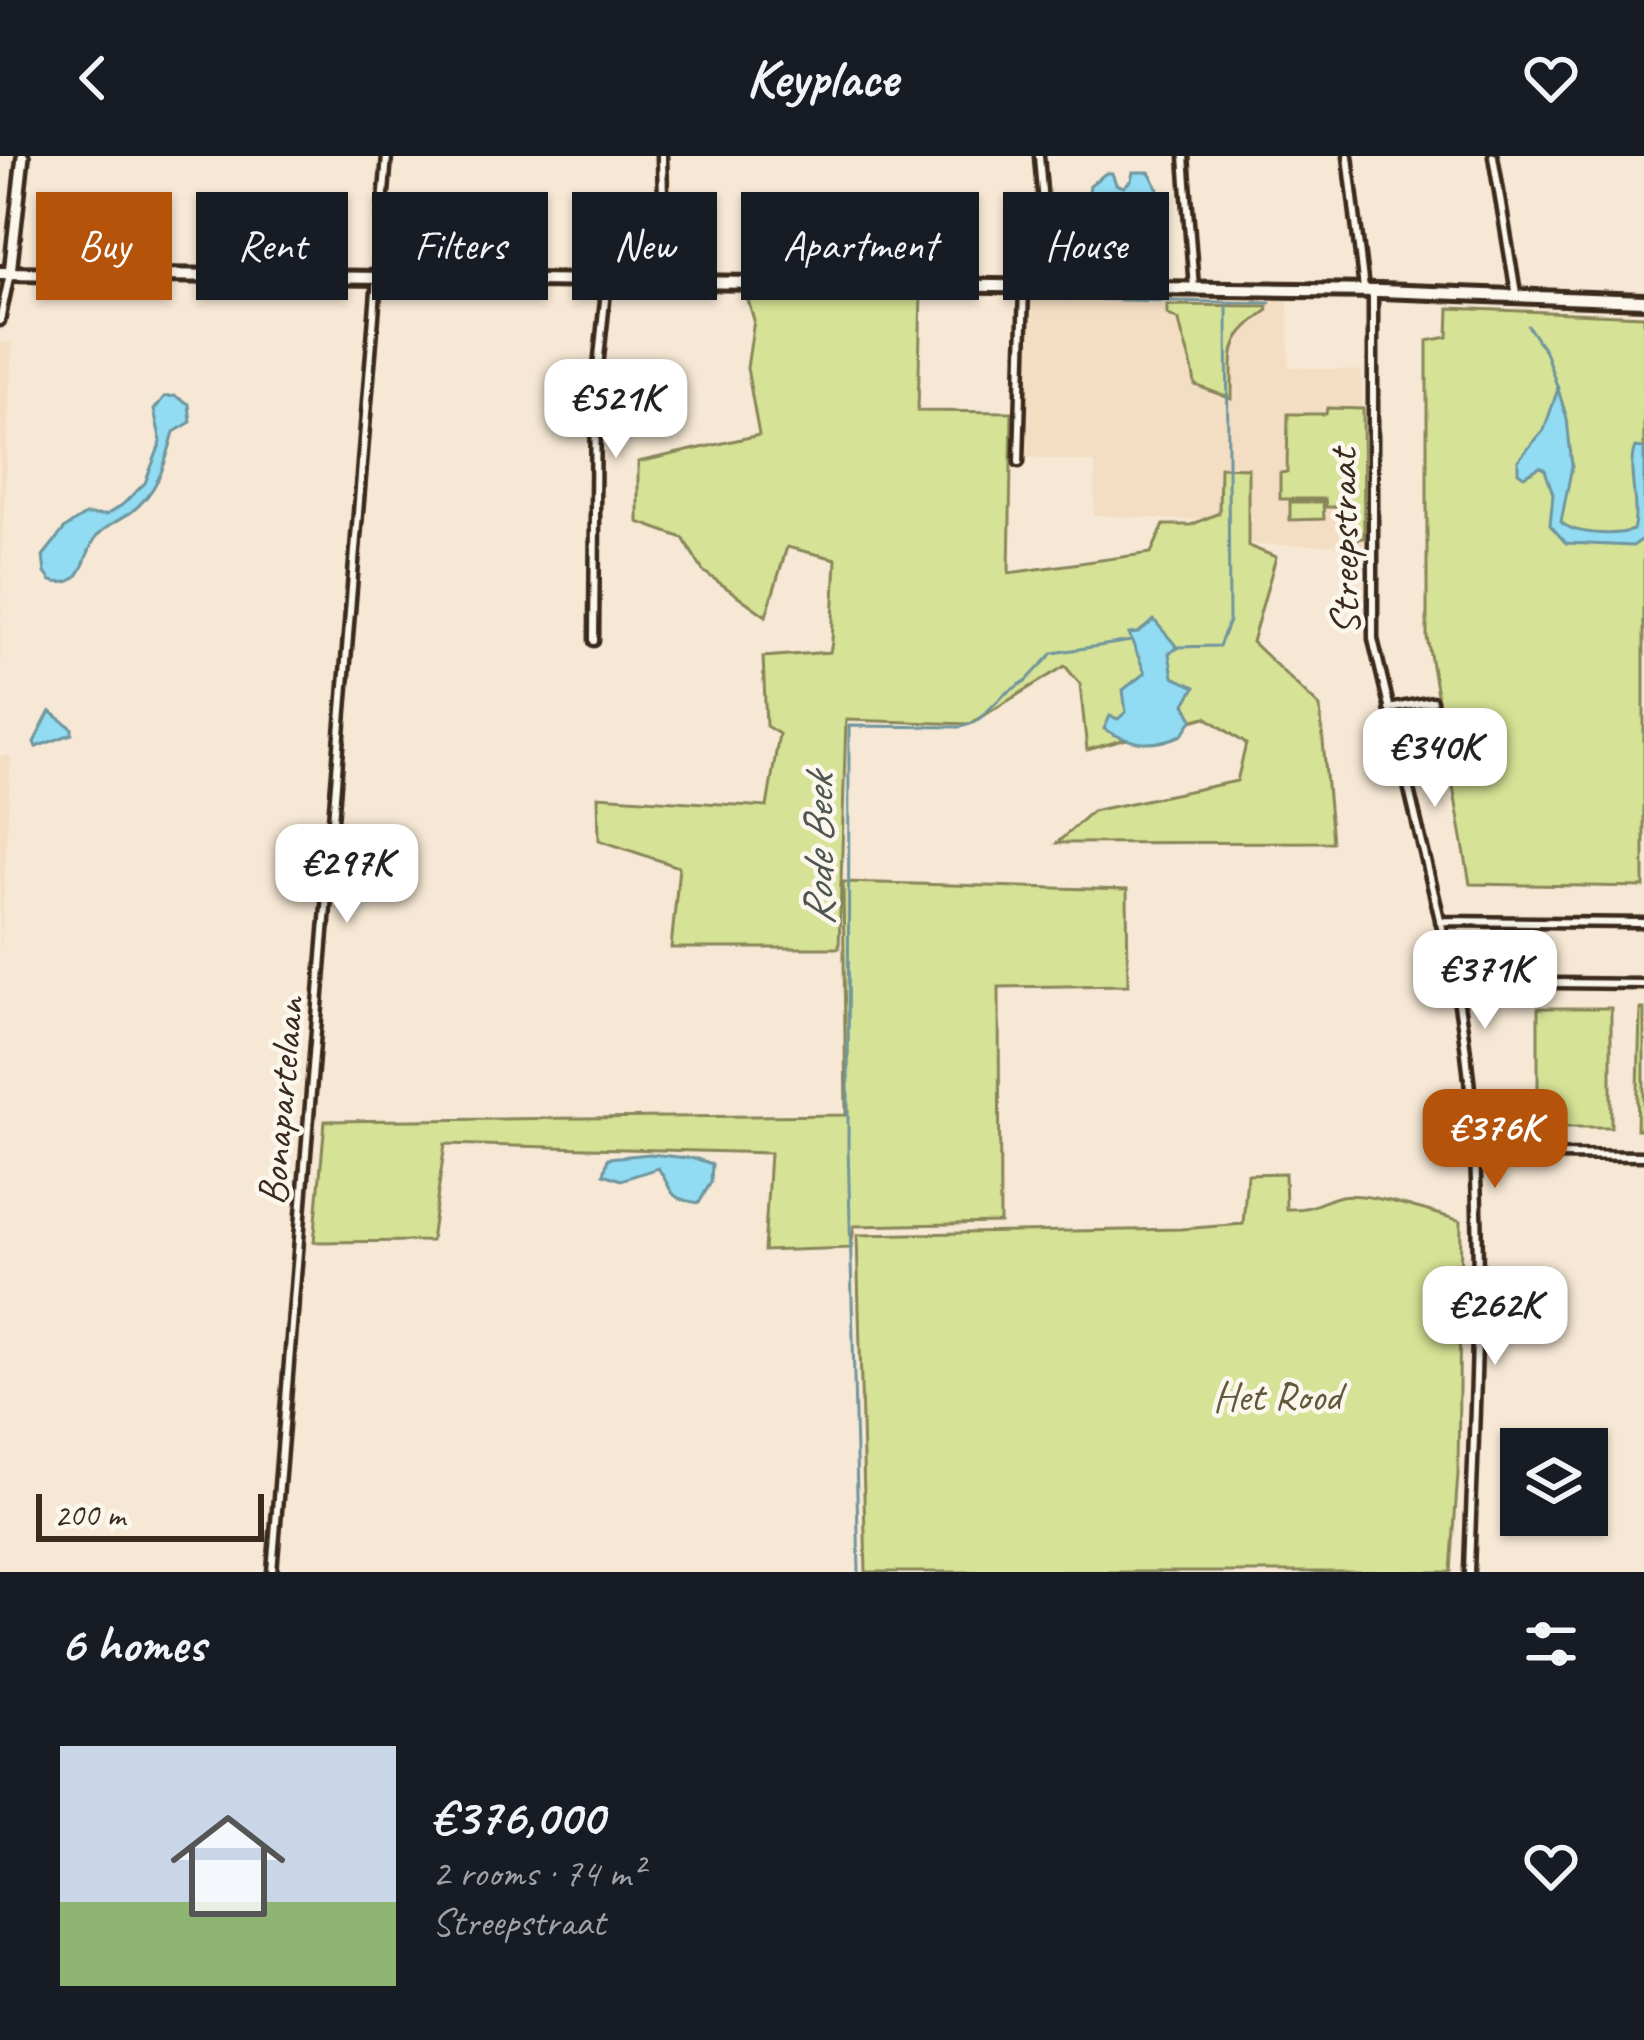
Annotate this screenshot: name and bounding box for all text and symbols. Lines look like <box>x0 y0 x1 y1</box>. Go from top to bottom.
text: Keyplace <box>746 44 898 112</box>
icon: back <box>60 45 126 111</box>
icon: heart <box>1518 45 1584 111</box>
chip: Buy <box>36 192 172 300</box>
chip: Rent <box>196 192 348 300</box>
chip: Filters <box>372 192 548 300</box>
chip: New <box>572 192 717 300</box>
chip: Apartment <box>741 192 979 300</box>
chip: House <box>1003 192 1169 300</box>
pin: €521K <box>532 359 700 461</box>
text: €521K <box>571 373 661 422</box>
street label: Streepstraat <box>1316 444 1372 636</box>
pin: €340K <box>1351 708 1519 810</box>
text: €340K <box>1390 722 1480 771</box>
water label: Rode Beek <box>790 768 847 926</box>
pin: €297K <box>263 824 431 926</box>
text: €297K <box>302 838 392 887</box>
pin: €371K <box>1401 930 1569 1032</box>
text: €371K <box>1440 944 1530 993</box>
street label: Bonapartelaan <box>246 993 317 1207</box>
pin: €376K <box>1411 1089 1579 1191</box>
text: €376K <box>1450 1103 1540 1152</box>
pin: €262K <box>1411 1266 1579 1368</box>
text: €262K <box>1450 1280 1540 1329</box>
park label: Het Rood <box>1213 1370 1348 1423</box>
map controls <box>1500 1428 1608 1536</box>
button: layers <box>1500 1428 1608 1536</box>
scale bar <box>36 1488 264 1541</box>
text: 200 m <box>54 1494 125 1536</box>
icon: filters <box>1518 1611 1584 1677</box>
text: 6 homes <box>60 1612 205 1676</box>
text: €376,000 <box>432 1785 604 1849</box>
icon: home <box>156 1794 300 1938</box>
icon: heart <box>1518 1833 1584 1899</box>
text: 2 rooms · 74 m² <box>432 1849 643 1898</box>
text: Streepstraat <box>432 1898 605 1947</box>

